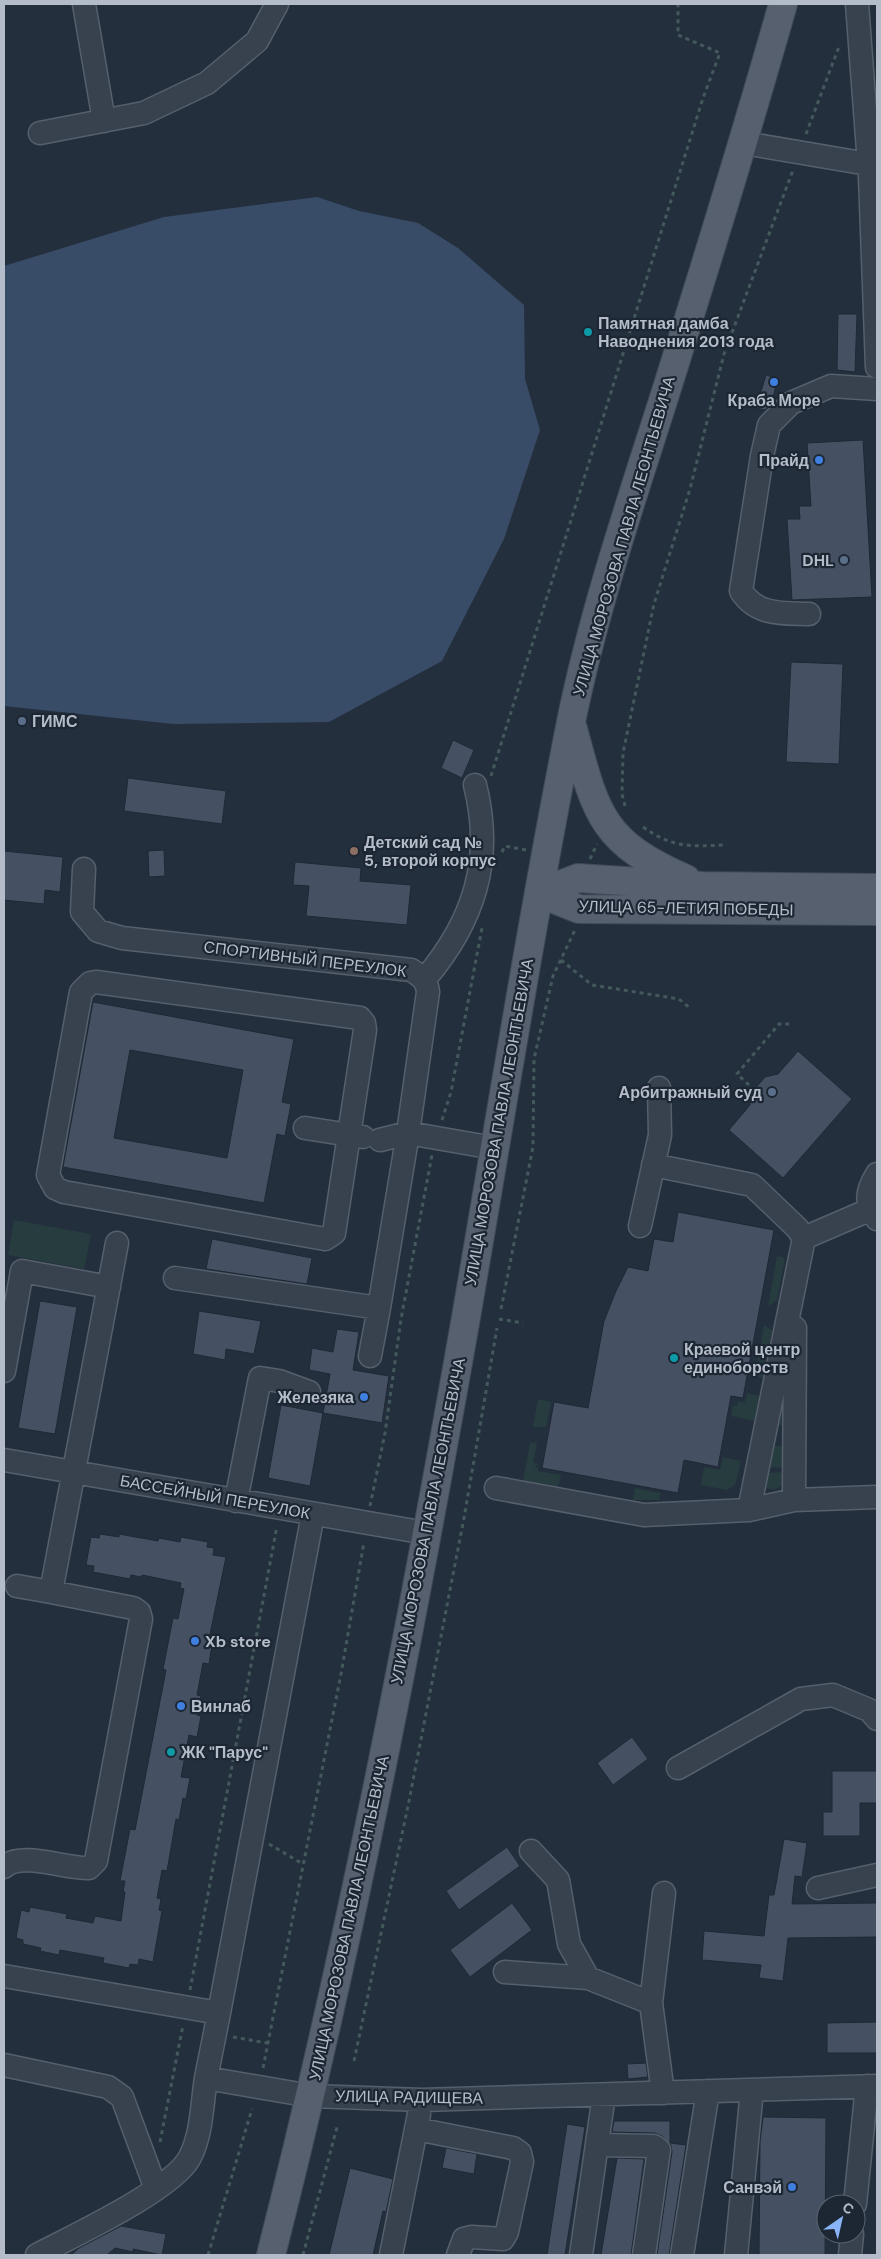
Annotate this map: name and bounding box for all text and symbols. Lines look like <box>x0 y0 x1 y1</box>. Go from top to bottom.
place label: Памятная дамба Наводнения 2013 года <box>598 313 774 352</box>
marker: Памятная дамба Наводнения 2013 года <box>582 326 594 338</box>
street label: УЛИЦА МОРОЗОВА ПАВЛА ЛЕОНТЬЕВИЧА <box>568 373 680 698</box>
marker: Краба Море <box>768 376 780 388</box>
place label: Краба Море <box>728 390 820 411</box>
place label: Прайд <box>759 450 809 471</box>
marker: Прайд <box>813 454 825 466</box>
place label: DHL <box>802 550 834 571</box>
marker: DHL <box>838 554 850 566</box>
place label: ГИМС <box>32 711 78 732</box>
marker: ГИМС <box>16 715 28 727</box>
place label: Детский сад № 5, второй корпус <box>364 832 496 871</box>
marker: Детский сад № 5, второй корпус <box>348 845 360 857</box>
street label: УЛИЦА 65-ЛЕТИЯ ПОБЕДЫ <box>578 896 794 920</box>
street label: СПОРТИВНЫЙ ПЕРЕУЛОК <box>202 936 408 982</box>
street label: УЛИЦА МОРОЗОВА ПАВЛА ЛЕОНТЬЕВИЧА <box>460 957 538 1287</box>
place label: Арбитражный суд <box>619 1082 762 1103</box>
marker: Арбитражный суд <box>766 1086 778 1098</box>
place label: Краевой центр единоборств <box>684 1339 801 1378</box>
marker: Краевой центр единоборств <box>668 1352 680 1364</box>
street label: УЛИЦА МОРОЗОВА ПАВЛА ЛЕОНТЬЕВИЧА <box>386 1356 470 1686</box>
place label: Железяка <box>277 1387 354 1408</box>
marker: Железяка <box>358 1391 370 1403</box>
street label: БАССЕЙНЫЙ ПЕРЕУЛОК <box>118 1470 312 1524</box>
place label: Xb store <box>205 1631 271 1652</box>
marker: Xb store <box>189 1635 201 1647</box>
place label: Винлаб <box>191 1696 251 1717</box>
marker: Винлаб <box>175 1700 187 1712</box>
place label: ЖК "Парус" <box>180 1742 268 1763</box>
marker: ЖК "Парус" <box>165 1746 177 1758</box>
street label: УЛИЦА МОРОЗОВА ПАВЛА ЛЕОНТЬЕВИЧА <box>304 1753 394 2082</box>
street label: УЛИЦА РАДИЩЕВА <box>335 2085 484 2109</box>
place label: Санвэй <box>723 2177 782 2198</box>
marker: Санвэй <box>786 2181 798 2193</box>
north arrow <box>816 2194 866 2244</box>
text: С <box>839 2198 857 2219</box>

